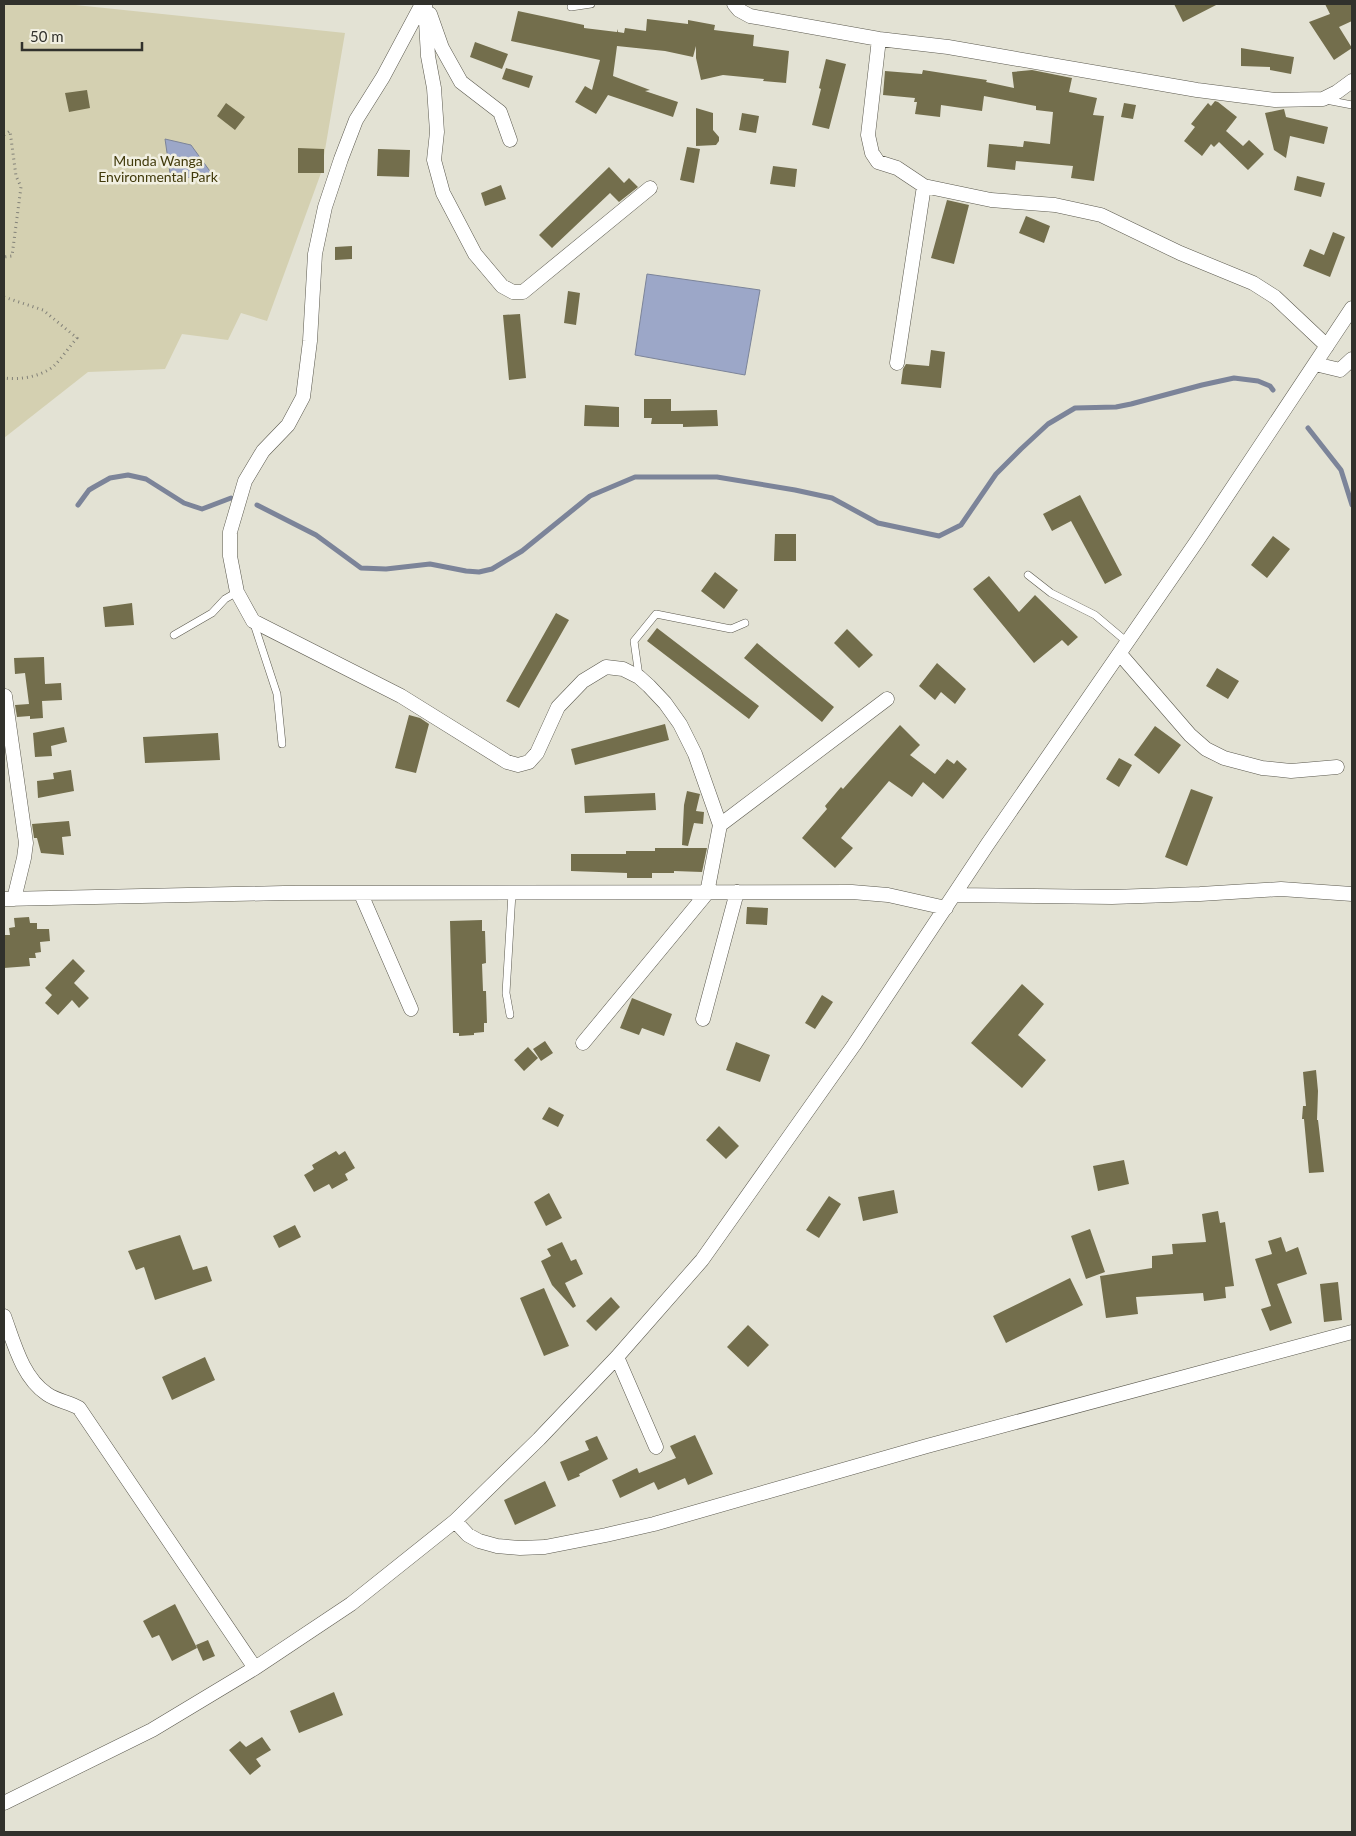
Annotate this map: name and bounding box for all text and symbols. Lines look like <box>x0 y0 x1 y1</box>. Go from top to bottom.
scale bar <box>22 20 142 52</box>
text: 50 m <box>30 27 64 45</box>
park label: Munda Wanga Environmental Park <box>98 152 219 185</box>

